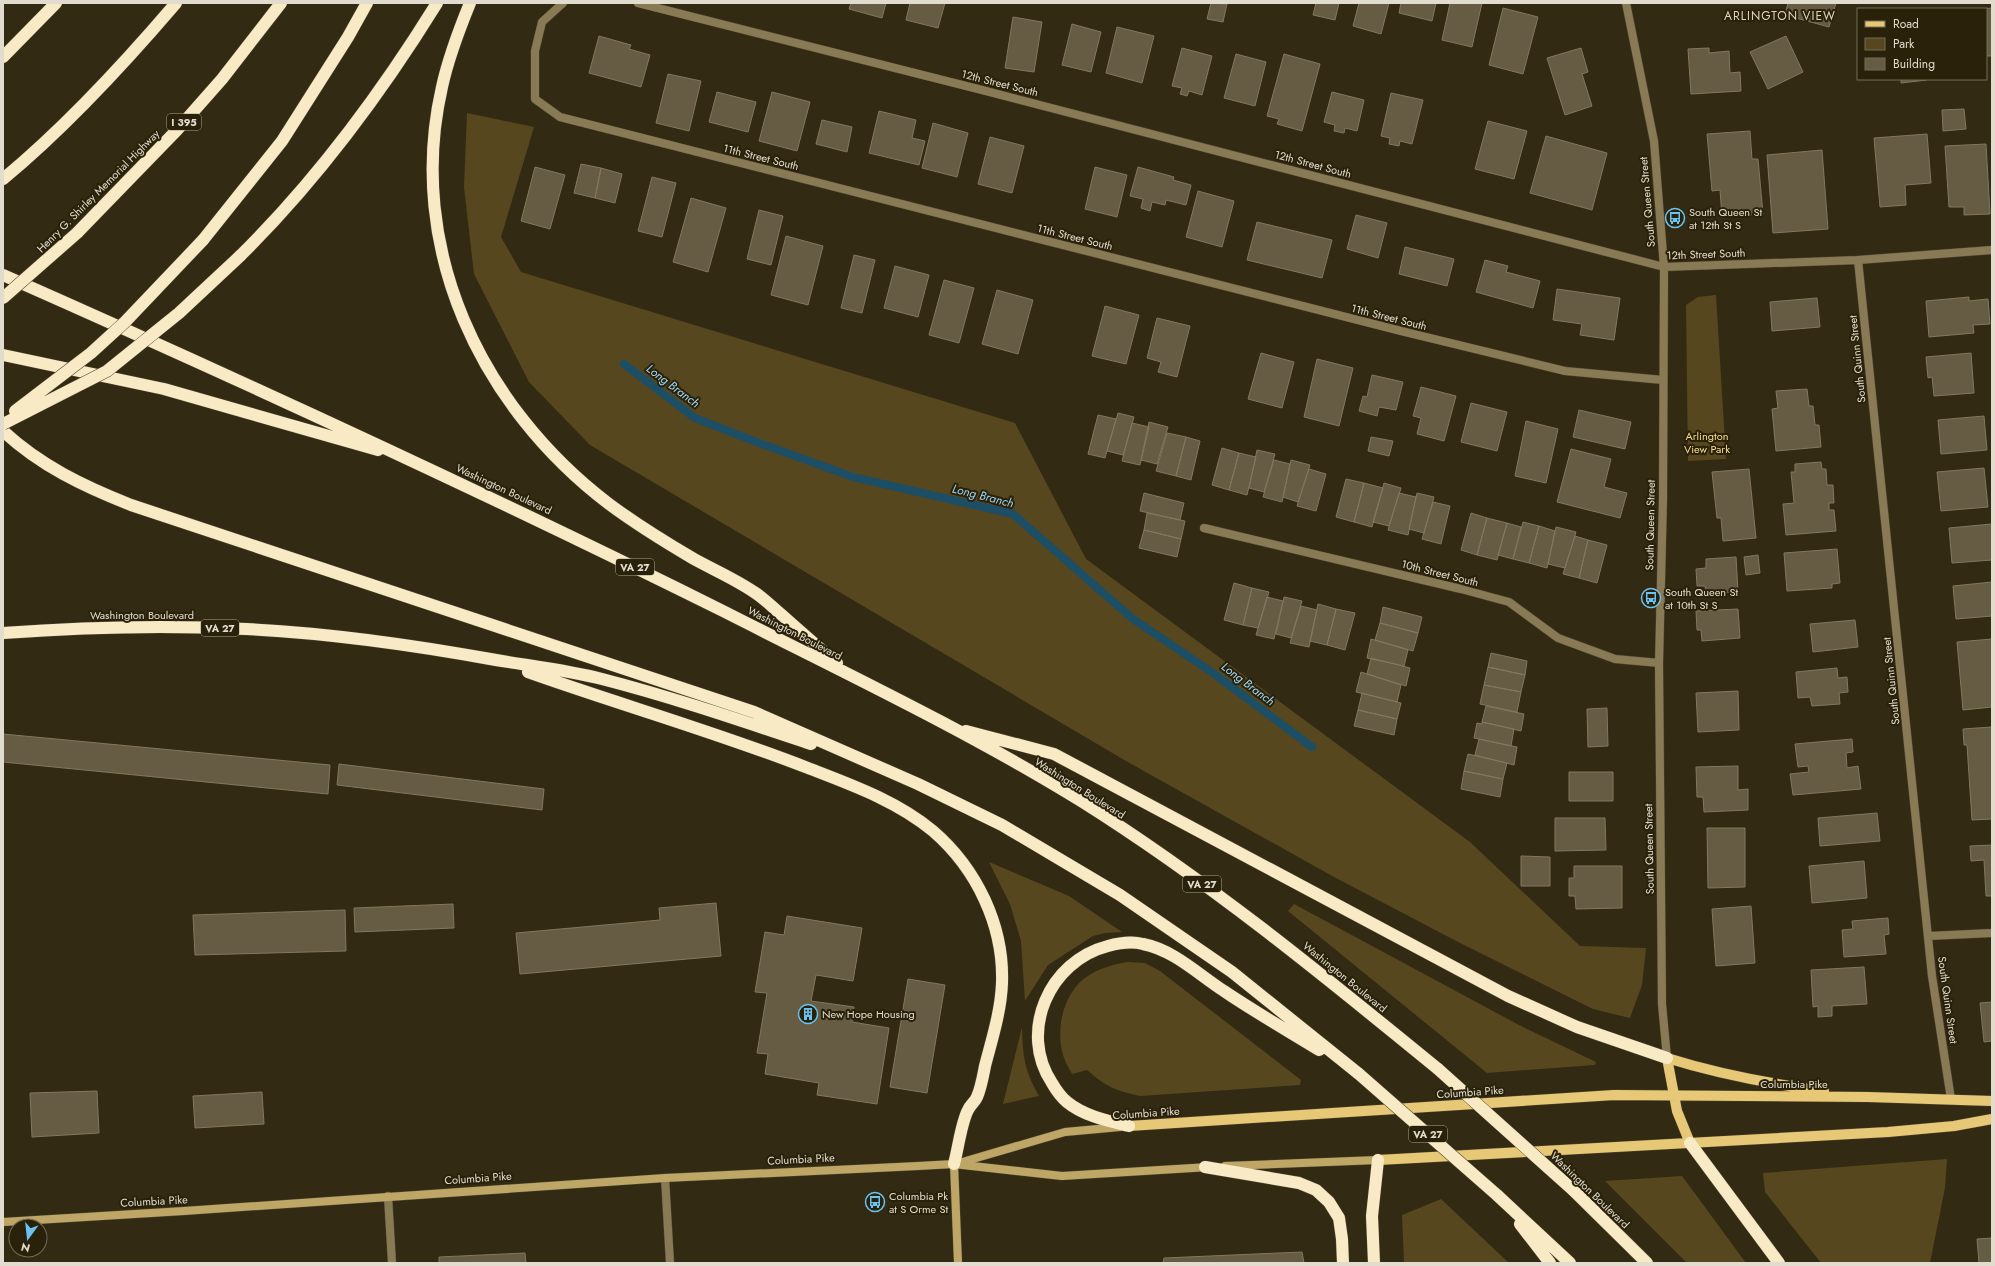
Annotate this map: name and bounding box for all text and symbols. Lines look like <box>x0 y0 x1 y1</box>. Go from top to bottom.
district label: ARLINGTON VIEW <box>1724 7 1836 25</box>
legend <box>1857 8 1987 80</box>
text: Road <box>1893 15 1919 33</box>
text: Park <box>1893 35 1915 53</box>
text: Building <box>1893 55 1935 73</box>
street label: 12th Street South <box>960 66 1040 100</box>
road number: I 395 <box>167 114 201 130</box>
street label: Henry G. Shirley Memorial Highway <box>33 126 163 256</box>
street label: 11th Street South <box>722 140 800 174</box>
street label: 12th Street South <box>1273 146 1353 182</box>
street label: South Queen Street <box>1635 156 1659 248</box>
place label: South Queen St at 12th St S <box>1689 204 1762 233</box>
bus stop icon: South Queen St at 12th St S <box>1664 207 1686 229</box>
street label: 11th Street South <box>1036 220 1114 254</box>
street label: 12th Street South <box>1666 245 1746 263</box>
street label: 11th Street South <box>1350 300 1428 334</box>
street label: South Quinn Street <box>1844 314 1870 404</box>
water label: Long Branch <box>642 360 704 412</box>
park label: Arlington View Park <box>1684 428 1730 457</box>
street label: Washington Boulevard <box>453 460 555 518</box>
street label: South Queen Street <box>1641 479 1659 570</box>
water label: Long Branch <box>950 480 1016 512</box>
street label: 10th Street South <box>1400 556 1480 590</box>
road number: VA 27 <box>616 559 654 575</box>
place label: South Queen St at 10th St S <box>1665 584 1738 613</box>
bus stop icon: South Queen St at 10th St S <box>1640 587 1662 609</box>
street label: Washington Boulevard <box>745 602 845 664</box>
street label: Washington Boulevard <box>90 607 194 623</box>
road number: VA 27 <box>201 620 239 636</box>
street label: South Quinn Street <box>1878 636 1904 726</box>
water label: Long Branch <box>1217 658 1279 710</box>
street label: Washington Boulevard <box>1032 754 1128 822</box>
street label: South Queen Street <box>1640 803 1658 894</box>
road number: VA 27 <box>1183 876 1221 892</box>
street label: Washington Boulevard <box>1300 938 1390 1016</box>
street label: South Quinn Street <box>1934 955 1962 1045</box>
building icon: New Hope Housing <box>797 1003 819 1025</box>
place label: New Hope Housing <box>822 1006 915 1022</box>
street label: Columbia Pike <box>1760 1076 1828 1092</box>
street label: Columbia Pike <box>1436 1082 1504 1102</box>
street label: Columbia Pike <box>1112 1103 1180 1123</box>
road number: VA 27 <box>1409 1126 1447 1142</box>
street label: Washington Boulevard <box>1547 1148 1633 1232</box>
street label: Columbia Pike <box>767 1149 835 1169</box>
street label: Columbia Pike <box>444 1168 512 1188</box>
place label: Columbia Pk at S Orme St <box>889 1188 949 1217</box>
street label: Columbia Pike <box>120 1191 188 1211</box>
bus stop icon: Columbia Pk at S Orme St <box>864 1191 886 1213</box>
north arrow <box>8 1218 48 1258</box>
text: N <box>19 1239 32 1257</box>

